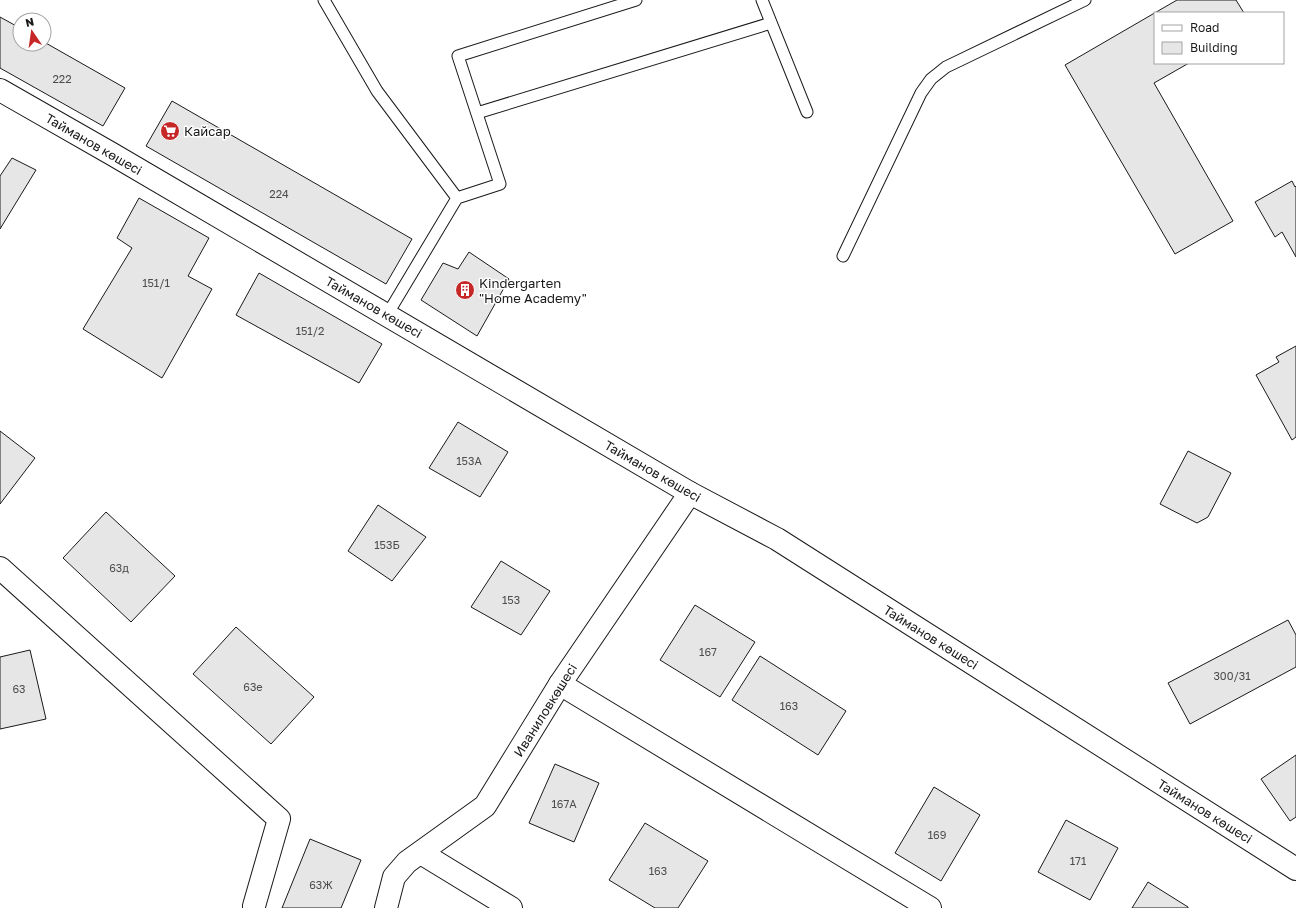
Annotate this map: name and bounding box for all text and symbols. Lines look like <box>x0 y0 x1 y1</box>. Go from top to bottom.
north arrow <box>12 12 52 52</box>
legend <box>1154 12 1284 64</box>
text: N <box>24 14 35 29</box>
text: Road <box>1190 20 1219 35</box>
text: Building <box>1190 40 1238 55</box>
house number: 222 <box>52 72 72 85</box>
street label: Тайманов көшесі <box>43 110 145 178</box>
supermarket icon: Кайсар <box>159 120 181 142</box>
place label: Кайсар <box>184 123 231 139</box>
house number: 224 <box>269 187 289 200</box>
street label: Тайманов көшесі <box>323 273 425 341</box>
place label: Kindergarten "Home Academy" <box>479 275 587 306</box>
house number: 151/1 <box>142 276 170 289</box>
building icon: Kindergarten "Home Academy" <box>454 279 476 301</box>
house number: 151/2 <box>296 324 324 337</box>
street label: Тайманов көшесі <box>602 437 704 505</box>
house number: 153А <box>456 454 482 467</box>
house number: 153Б <box>374 538 400 551</box>
house number: 63д <box>109 561 129 574</box>
house number: 153 <box>502 593 520 606</box>
street label: Тайманов көшесі <box>881 601 981 673</box>
house number: 167 <box>699 645 717 658</box>
street label: Иваниловкөшесі <box>510 660 580 760</box>
house number: 300/31 <box>1213 669 1251 682</box>
house number: 63е <box>243 680 263 693</box>
house number: 63 <box>12 682 26 695</box>
house number: 163 <box>780 699 798 712</box>
street label: Тайманов көшесі <box>1155 775 1255 847</box>
house number: 167А <box>551 797 577 810</box>
house number: 169 <box>928 828 946 841</box>
house number: 171 <box>1070 854 1086 867</box>
house number: 163 <box>649 864 667 877</box>
house number: 63Ж <box>309 878 333 891</box>

